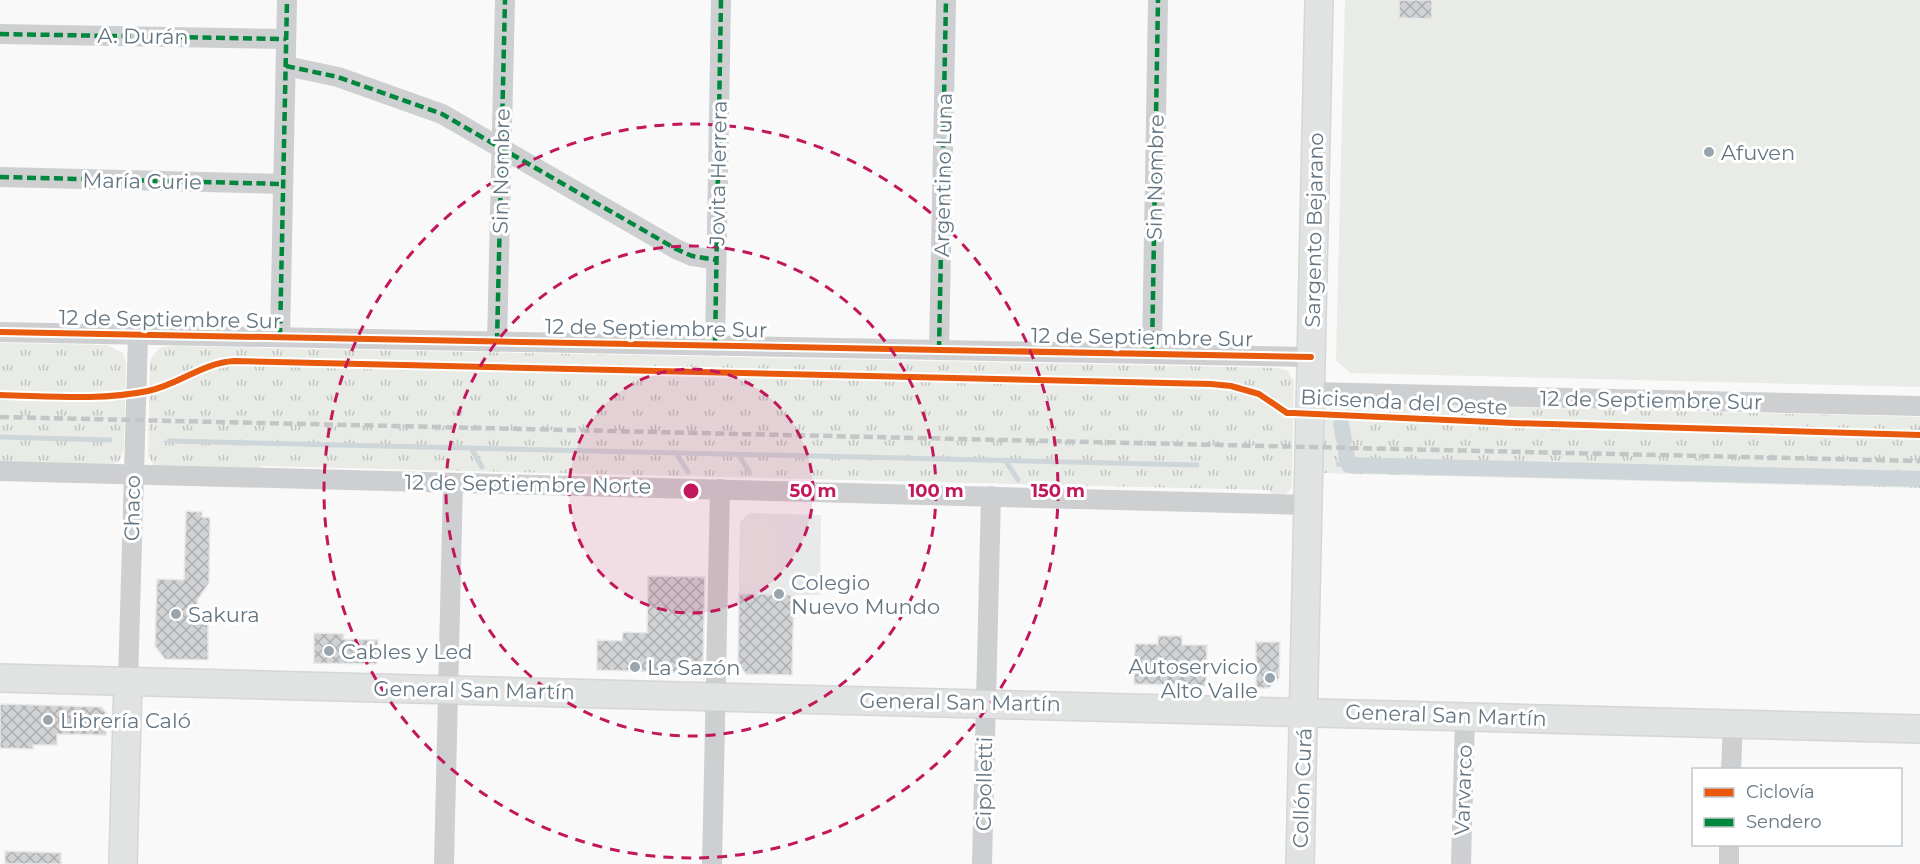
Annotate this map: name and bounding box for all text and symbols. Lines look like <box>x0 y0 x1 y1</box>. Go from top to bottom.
street label: A. Durán <box>97 23 189 49</box>
street label: Argentino Luna <box>929 93 957 257</box>
street label: Jovita Herrera <box>704 100 732 247</box>
street label: Sin Nombre <box>487 108 515 234</box>
street label: Sin Nombre <box>1141 114 1169 240</box>
street label: Sargento Bejarano <box>1300 132 1328 328</box>
place label: Afuven <box>1721 140 1795 165</box>
marker: Afuven <box>1702 145 1716 159</box>
street label: María Curie <box>82 167 202 195</box>
street label: 12 de Septiembre Sur <box>59 305 281 333</box>
street label: 12 de Septiembre Sur <box>545 314 767 342</box>
street label: 12 de Septiembre Sur <box>1031 323 1253 351</box>
street label: Bicisenda del Oeste <box>1300 384 1508 420</box>
street label: 12 de Septiembre Sur <box>1540 386 1762 414</box>
street label: 12 de Septiembre Norte <box>404 469 652 499</box>
street label: Chaco <box>119 475 145 541</box>
text: 50 m <box>790 480 836 502</box>
text: 100 m <box>908 480 964 502</box>
text: 150 m <box>1031 480 1085 502</box>
centre of rings <box>681 481 701 501</box>
place label: Colegio Nuevo Mundo <box>791 570 940 619</box>
marker: Colegio Nuevo Mundo <box>772 587 786 601</box>
place label: Sakura <box>188 602 260 627</box>
marker: Sakura <box>169 607 183 621</box>
place label: Cables y Led <box>341 639 472 664</box>
marker: Cables y Led <box>322 644 336 658</box>
place label: Autoservicio Alto Valle <box>1129 654 1258 703</box>
place label: La Sazón <box>647 655 740 680</box>
marker: La Sazón <box>628 660 642 674</box>
marker: Autoservicio Alto Valle <box>1263 671 1277 685</box>
street label: General San Martín <box>373 676 575 704</box>
street label: General San Martín <box>859 688 1061 716</box>
street label: General San Martín <box>1345 699 1547 731</box>
place label: Librería Caló <box>60 708 191 733</box>
marker: Librería Caló <box>41 713 55 727</box>
street label: Collón Curá <box>1287 727 1317 849</box>
street label: Cipolletti <box>971 737 997 831</box>
street label: Varvarco <box>1449 744 1477 836</box>
legend <box>1692 768 1902 846</box>
text: Ciclovía <box>1746 781 1815 803</box>
text: Sendero <box>1746 811 1821 833</box>

